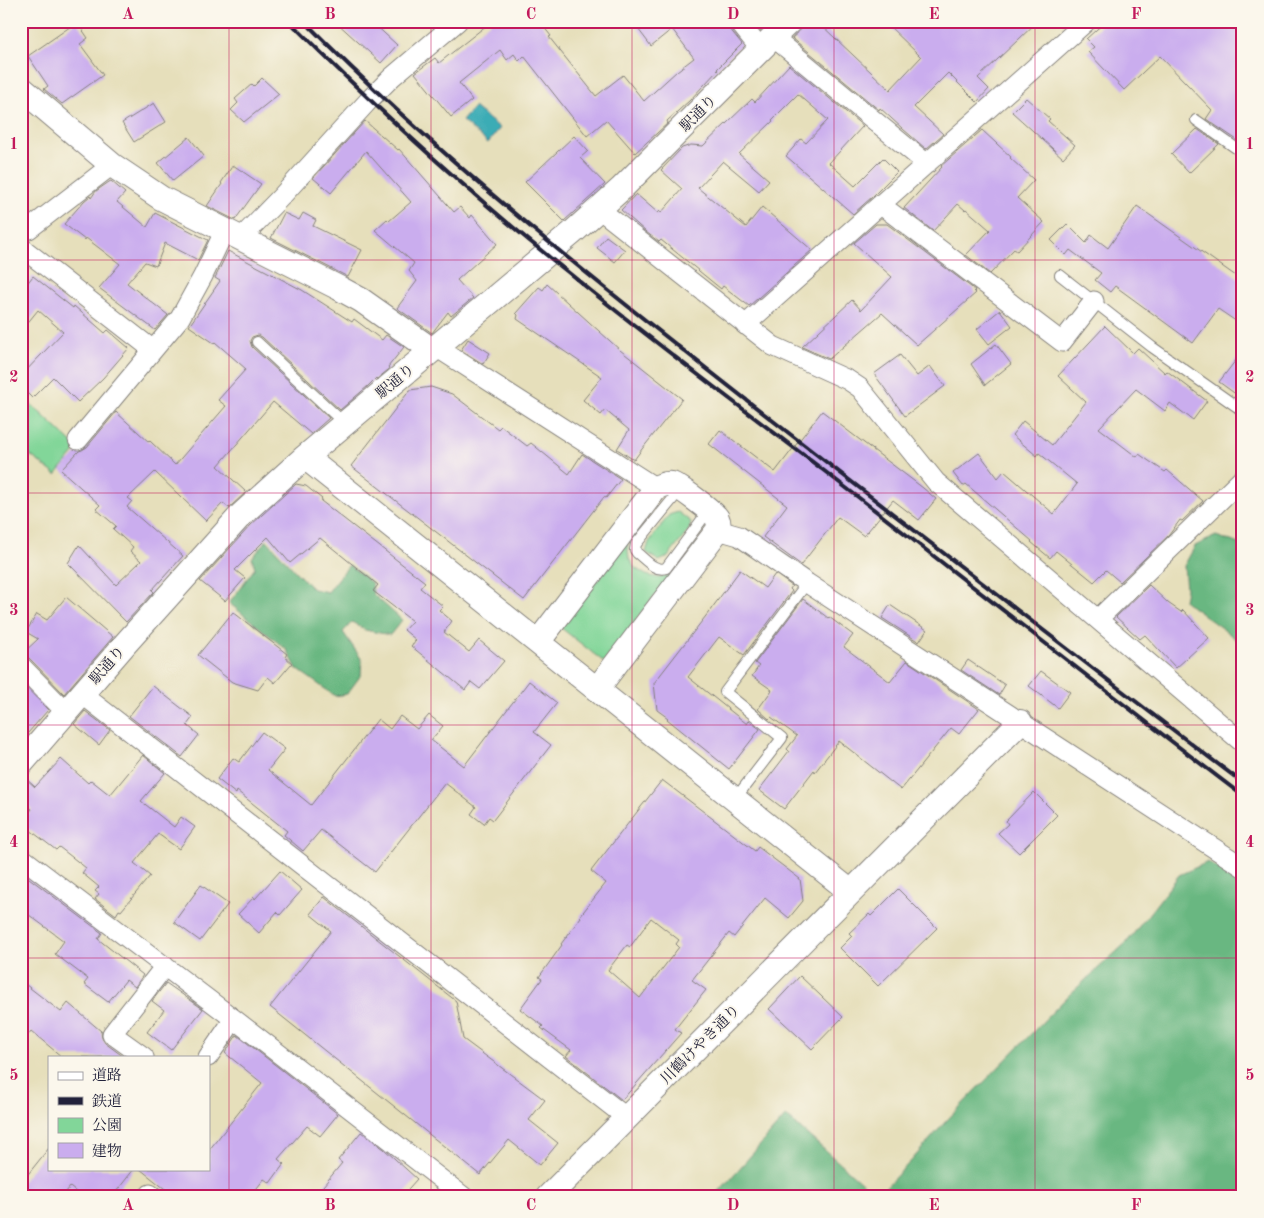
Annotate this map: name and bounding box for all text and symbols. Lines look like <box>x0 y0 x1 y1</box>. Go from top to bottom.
text: A <box>122 7 134 23</box>
text: B <box>324 7 336 23</box>
text: C <box>526 7 536 23</box>
text: D <box>727 7 739 23</box>
text: E <box>928 7 940 23</box>
text: F <box>1131 7 1142 23</box>
street label: 駅通り <box>676 91 720 135</box>
text: 1 <box>9 137 19 153</box>
text: 1 <box>1245 137 1255 153</box>
street label: 駅通り <box>373 360 418 402</box>
text: 2 <box>9 370 19 386</box>
text: 2 <box>1245 370 1255 386</box>
text: 3 <box>9 603 19 619</box>
text: 3 <box>1245 603 1255 619</box>
street label: 駅通り <box>86 643 129 688</box>
text: 4 <box>9 835 19 851</box>
text: 4 <box>1245 835 1255 851</box>
street label: 川鶴けやき通り <box>657 1001 743 1087</box>
legend <box>48 1056 210 1170</box>
text: 道路 <box>92 1067 122 1084</box>
text: 5 <box>9 1068 19 1084</box>
text: 5 <box>1245 1068 1255 1084</box>
text: 鉄道 <box>92 1093 122 1110</box>
text: 公園 <box>92 1117 122 1134</box>
text: 建物 <box>92 1143 122 1160</box>
text: A <box>122 1198 134 1214</box>
text: B <box>324 1198 336 1214</box>
text: C <box>526 1198 536 1214</box>
text: D <box>727 1198 739 1214</box>
text: E <box>928 1198 940 1214</box>
text: F <box>1131 1198 1142 1214</box>

